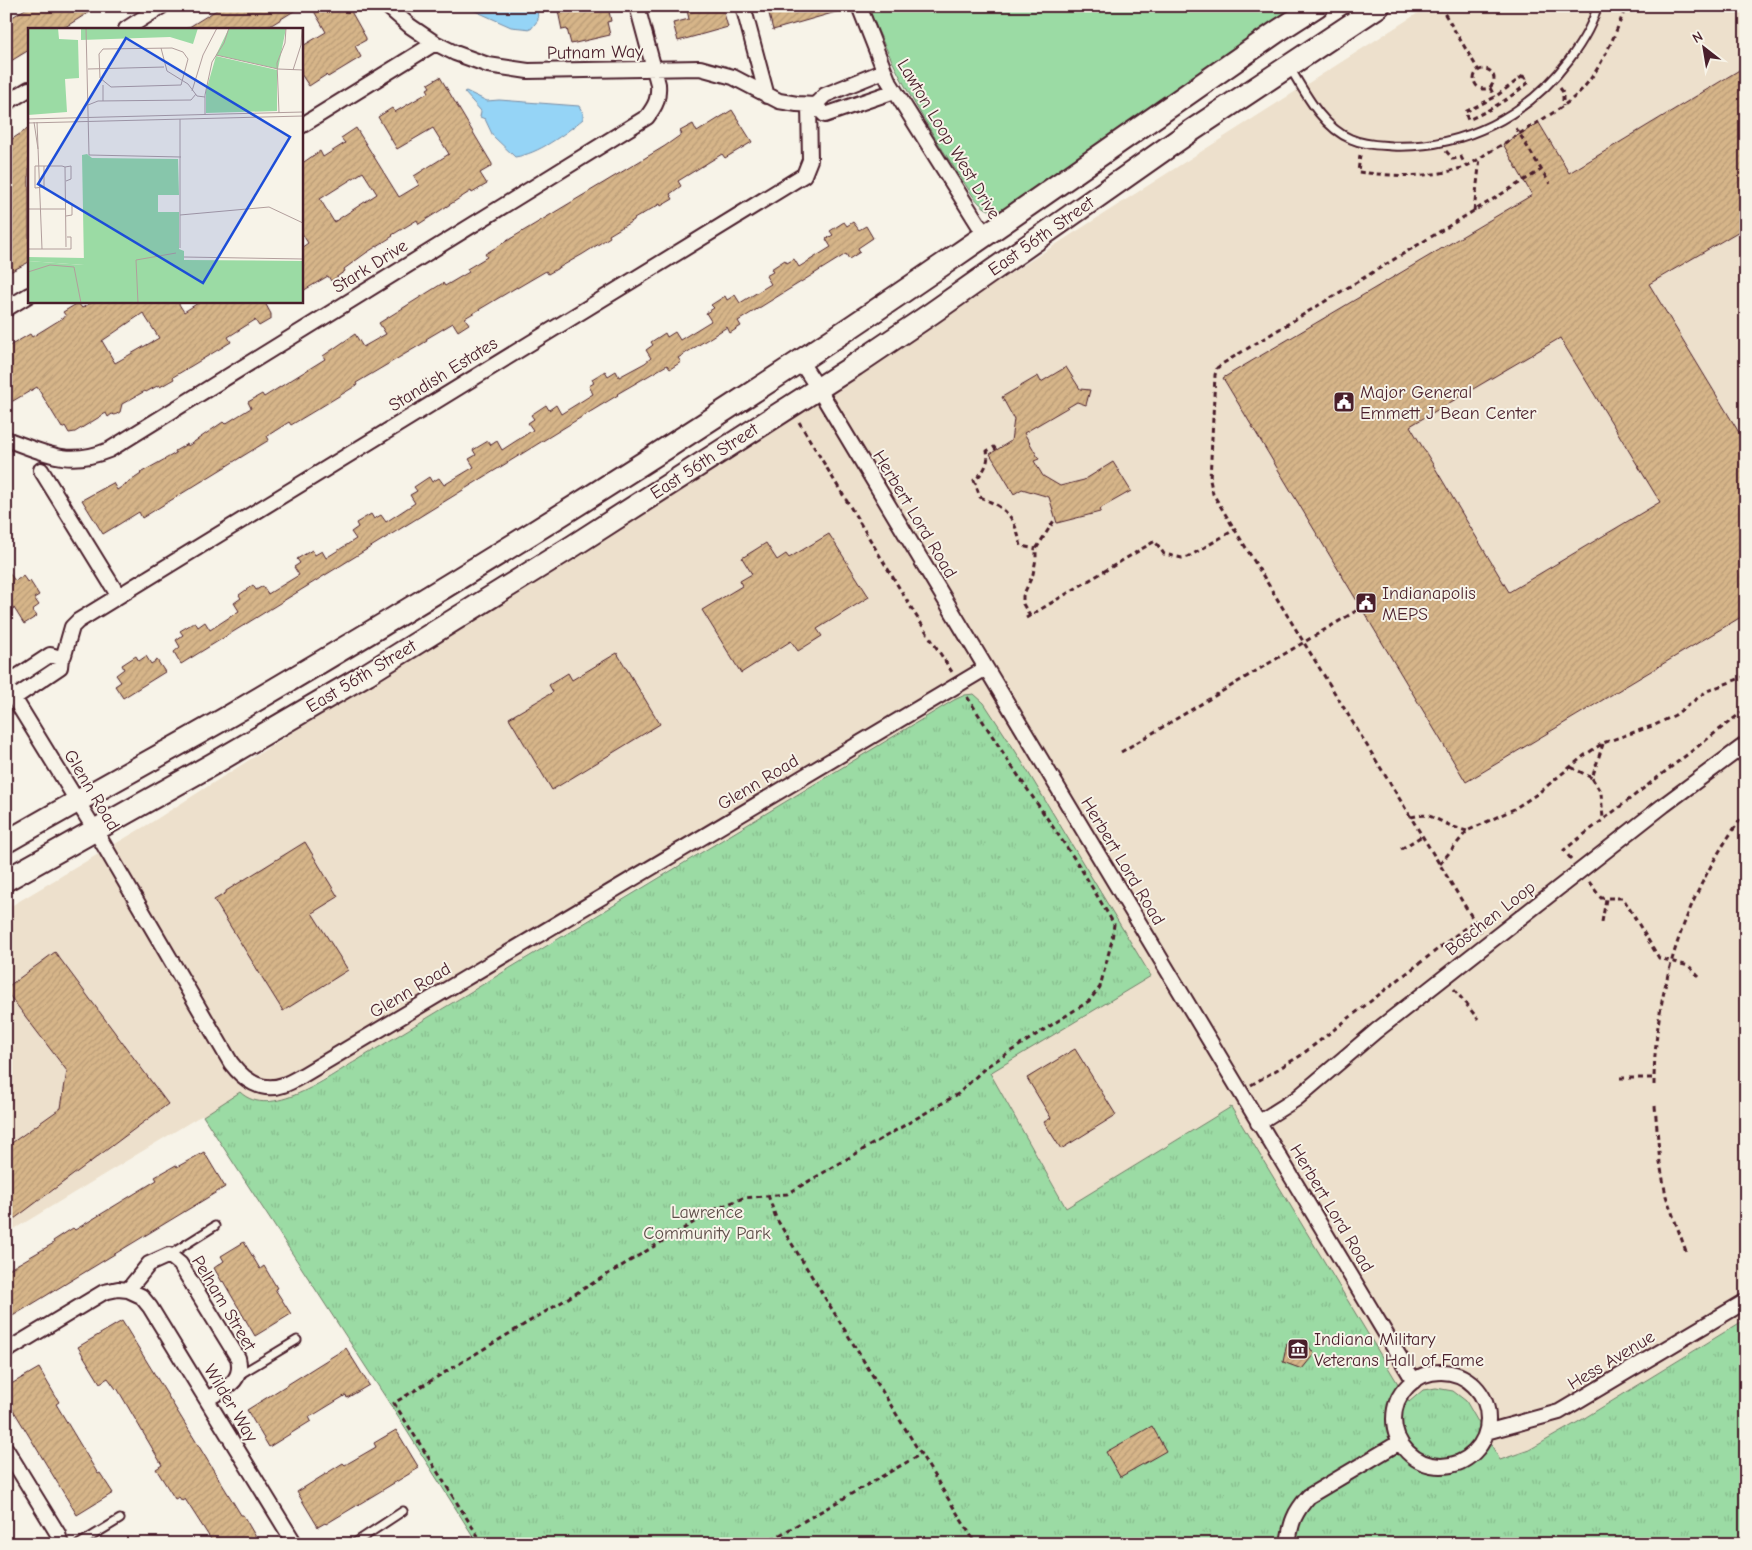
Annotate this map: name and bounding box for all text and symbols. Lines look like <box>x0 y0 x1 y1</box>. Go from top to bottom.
north arrow <box>1680 22 1730 72</box>
inset map <box>28 28 302 302</box>
text: N <box>1689 28 1706 47</box>
street label: Putnam Way <box>547 41 644 64</box>
street label: Lawton Loop West Drive <box>892 55 1005 223</box>
street label: East 56th Street <box>984 192 1099 281</box>
street label: Stark Drive <box>329 235 412 298</box>
street label: Standish Estates <box>385 333 501 416</box>
place label: Major General Emmett J Bean Center <box>1360 382 1537 424</box>
public building icon: Major General Emmett J Bean Center <box>1332 390 1356 414</box>
street label: East 56th Street <box>646 418 763 504</box>
street label: Herbert Lord Road <box>868 447 961 582</box>
place label: Indianapolis MEPS <box>1382 583 1476 625</box>
public building icon: Indianapolis MEPS <box>1354 591 1378 615</box>
street label: East 56th Street <box>303 635 421 717</box>
street label: Glenn Road <box>59 746 124 835</box>
street label: Glenn Road <box>714 750 803 815</box>
street label: Herbert Lord Road <box>1076 794 1169 929</box>
street label: Boschen Loop <box>1441 877 1540 960</box>
street label: Glenn Road <box>366 958 455 1023</box>
street label: Herbert Lord Road <box>1285 1141 1378 1276</box>
park label: Lawrence Community Park <box>643 1202 771 1244</box>
street label: Pelham Street <box>187 1252 261 1355</box>
street label: Hess Avenue <box>1564 1326 1659 1395</box>
place label: Indiana Military Veterans Hall of Fame <box>1314 1329 1484 1371</box>
museum icon: Indiana Military Veterans Hall of Fame <box>1286 1337 1310 1361</box>
street label: Wilder Way <box>199 1361 262 1447</box>

